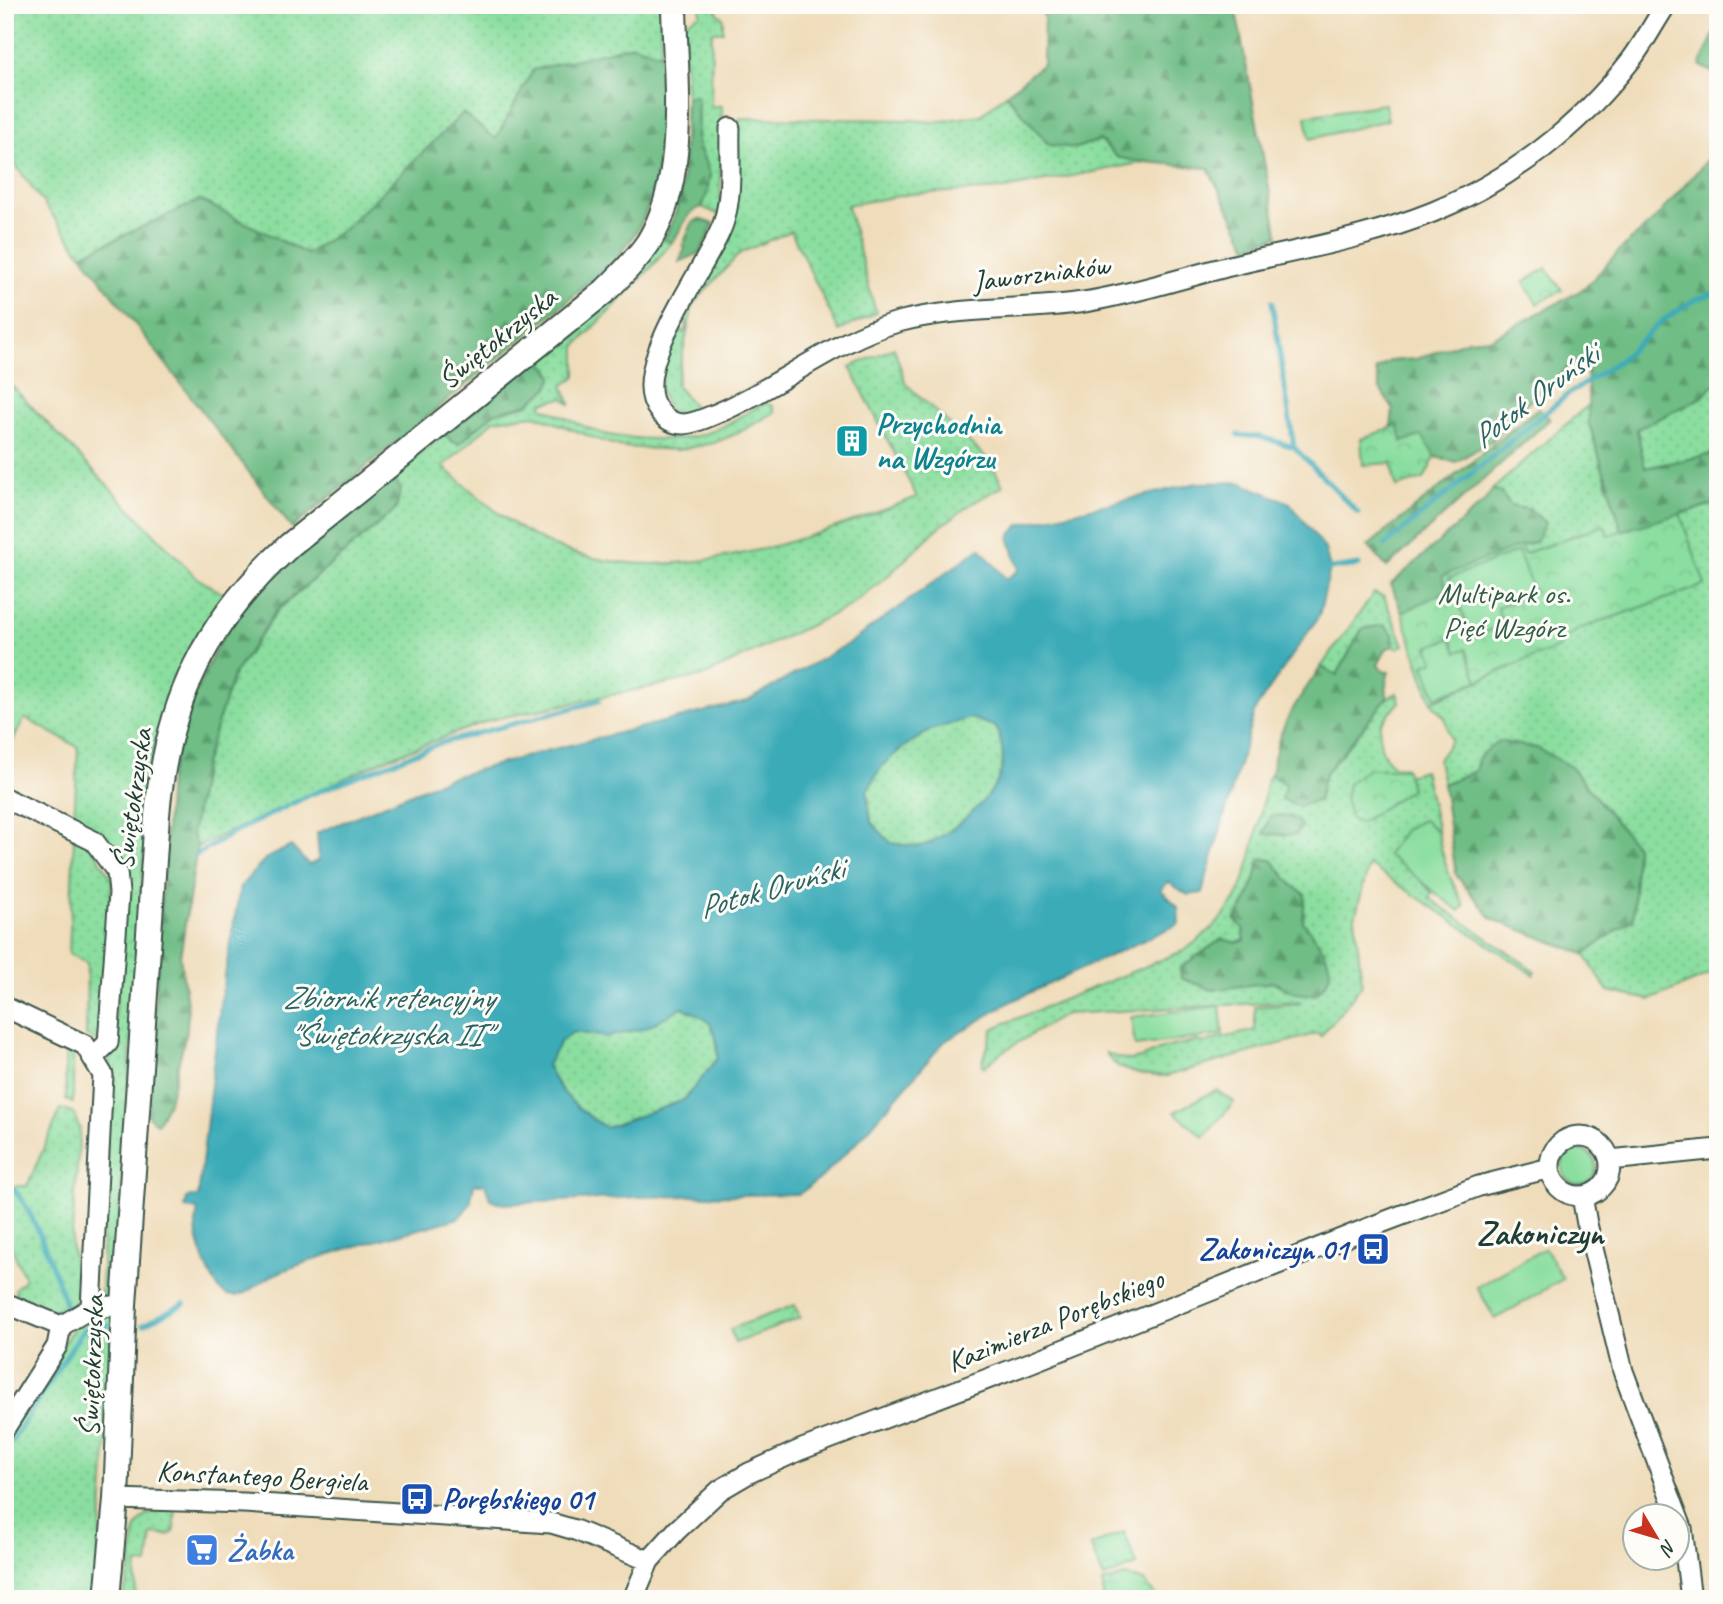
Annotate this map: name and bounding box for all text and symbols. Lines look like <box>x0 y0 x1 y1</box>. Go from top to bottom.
street label: Jaworzniaków <box>969 245 1114 300</box>
street label: Świętokrzyska <box>430 277 566 397</box>
water label: Potok Oruński <box>1463 330 1613 457</box>
place label: Przychodnia na Wzgórzu <box>876 405 1003 477</box>
building icon: Przychodnia na Wzgórzu <box>833 422 871 460</box>
park label: Multipark os. Pięć Wzgórz <box>1438 574 1570 646</box>
street label: Świętokrzyska <box>103 724 161 872</box>
water label: Potok Oruński <box>694 846 856 928</box>
water label: Zbiornik retencyjny "Świętokrzyska II" <box>283 977 500 1055</box>
district label: Zakoniczyn <box>1477 1212 1605 1254</box>
place label: Zakoniczyn 01 <box>1199 1230 1351 1269</box>
bus stop icon: Zakoniczyn 01 <box>1354 1230 1392 1268</box>
street label: Kazimierza Porębskiego <box>941 1259 1170 1381</box>
street label: Świętokrzyska <box>70 1293 113 1438</box>
street label: Konstantego Bergiela <box>156 1452 370 1501</box>
bus stop icon: Porębskiego 01 <box>398 1480 436 1518</box>
place label: Porębskiego 01 <box>442 1480 597 1518</box>
north arrow <box>1622 1502 1692 1572</box>
supermarket icon: Żabka <box>183 1531 221 1569</box>
place label: Żabka <box>227 1531 296 1569</box>
text: N <box>1654 1535 1682 1561</box>

